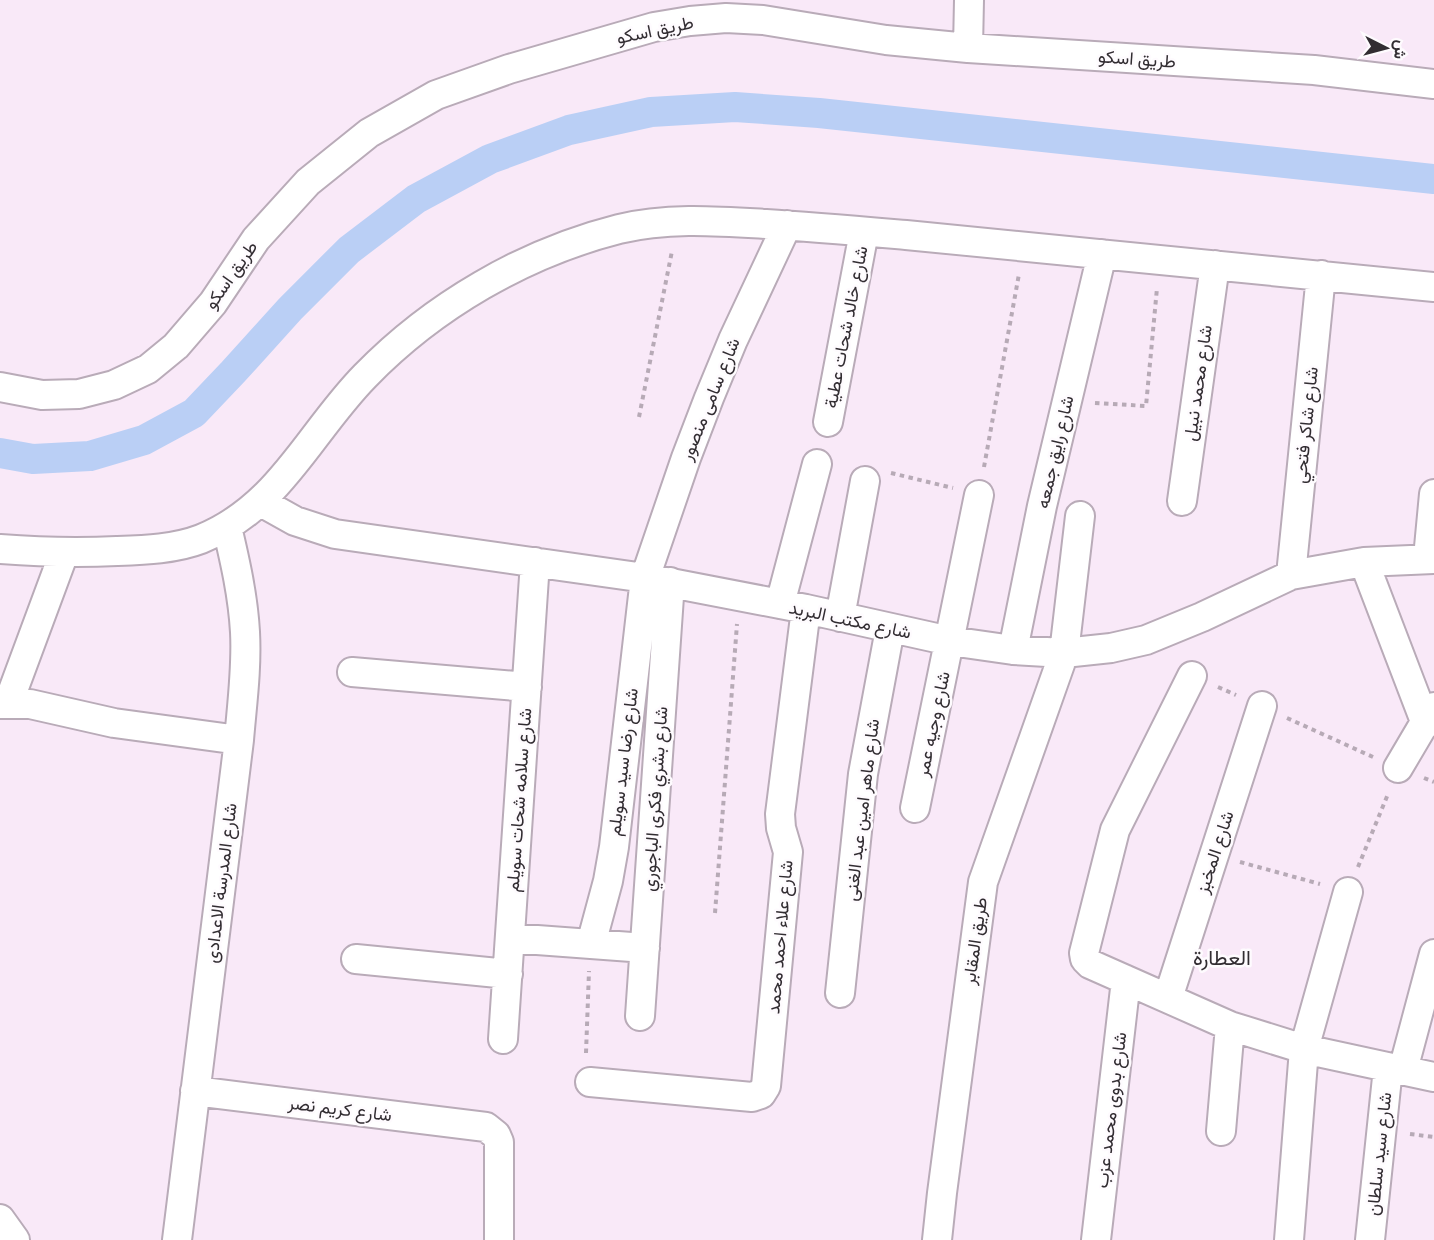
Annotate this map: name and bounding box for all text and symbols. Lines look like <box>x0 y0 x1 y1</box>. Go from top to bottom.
street label: طريق اسكو <box>614 10 695 49</box>
north arrow <box>1356 18 1416 78</box>
text: ش <box>1390 39 1412 60</box>
street label: طريق اسكو <box>1097 44 1177 73</box>
street label: طريق اسكو <box>199 236 262 313</box>
street label: شارع خالد شحات عطية <box>818 244 874 410</box>
street label: شارع محمد نبيل <box>1178 323 1218 443</box>
street label: شارع سامى منصور <box>674 334 746 465</box>
street label: شارع شاكر فتحي <box>1288 365 1327 485</box>
street label: شارع رايق جمعه <box>1030 393 1080 511</box>
street label: شارع مكتب البريد <box>787 595 913 645</box>
street label: شارع وجيه عمر <box>910 669 956 780</box>
street label: شارع رضا سيد سويلم <box>602 687 644 837</box>
street label: شارع بشري فكرى الباجوري <box>637 706 676 893</box>
street label: شارع سلامه شحات سويلم <box>501 707 537 893</box>
street label: شارع ماهر امين عبد الغنى <box>839 717 885 903</box>
street label: شارع المدرسة الاعدادى <box>199 802 243 964</box>
street label: شارع المخبز <box>1190 808 1240 897</box>
street label: شارع علاء احمد محمد <box>761 859 799 1015</box>
street label: طريق المقابر <box>957 896 992 987</box>
district label: العطارة <box>1193 943 1251 971</box>
street label: شارع بدوى محمد عزب <box>1090 1031 1132 1189</box>
street label: شارع كريم نصر <box>286 1091 393 1127</box>
street label: شارع سيد سلطان <box>1361 1091 1397 1217</box>

